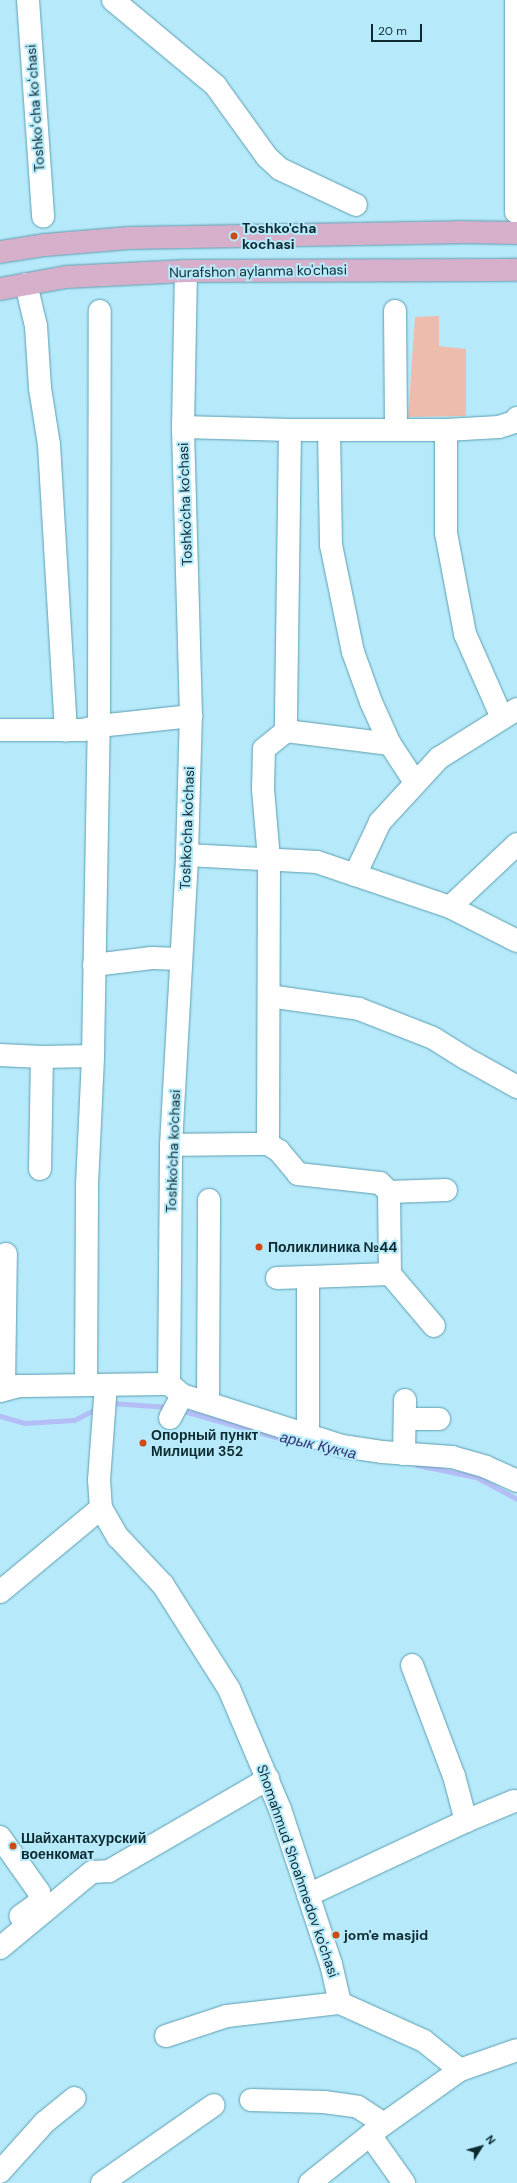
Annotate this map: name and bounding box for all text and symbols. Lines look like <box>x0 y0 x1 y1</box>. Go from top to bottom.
scale bar <box>373 16 424 42</box>
text: 20 m <box>378 23 407 39</box>
street label: Toshkoʻcha koʻchasi <box>22 44 48 172</box>
place label: Toshko'cha kochasi <box>242 220 316 252</box>
marker: Toshko'cha kochasi <box>229 231 239 241</box>
street label: Nurafshon aylanma ko'chasi <box>169 261 347 281</box>
street label: Toshko'cha ko'chasi <box>174 442 196 566</box>
street label: Toshko'cha ko'chasi <box>176 766 198 890</box>
street label: Toshko'cha ko'chasi <box>162 1089 184 1213</box>
place label: Поликлиника №44 <box>268 1239 397 1255</box>
marker: Поликлиника №44 <box>253 1241 265 1253</box>
place label: Опорный пункт Милиции 352 <box>151 1427 258 1460</box>
water label: арык Кукча <box>278 1428 358 1464</box>
marker: Опорный пункт Милиции 352 <box>138 1438 148 1448</box>
street label: Shomahmud Shoahmedov ko'chasi <box>254 1762 342 1980</box>
place label: Шайхантахурский военкомат <box>21 1830 146 1862</box>
marker: Шайхантахурский военкомат <box>8 1841 18 1851</box>
place label: jom'e masjid <box>344 1927 428 1943</box>
marker: jom'e masjid <box>331 1930 341 1940</box>
north arrow <box>461 2127 501 2167</box>
text: N <box>483 2132 499 2147</box>

